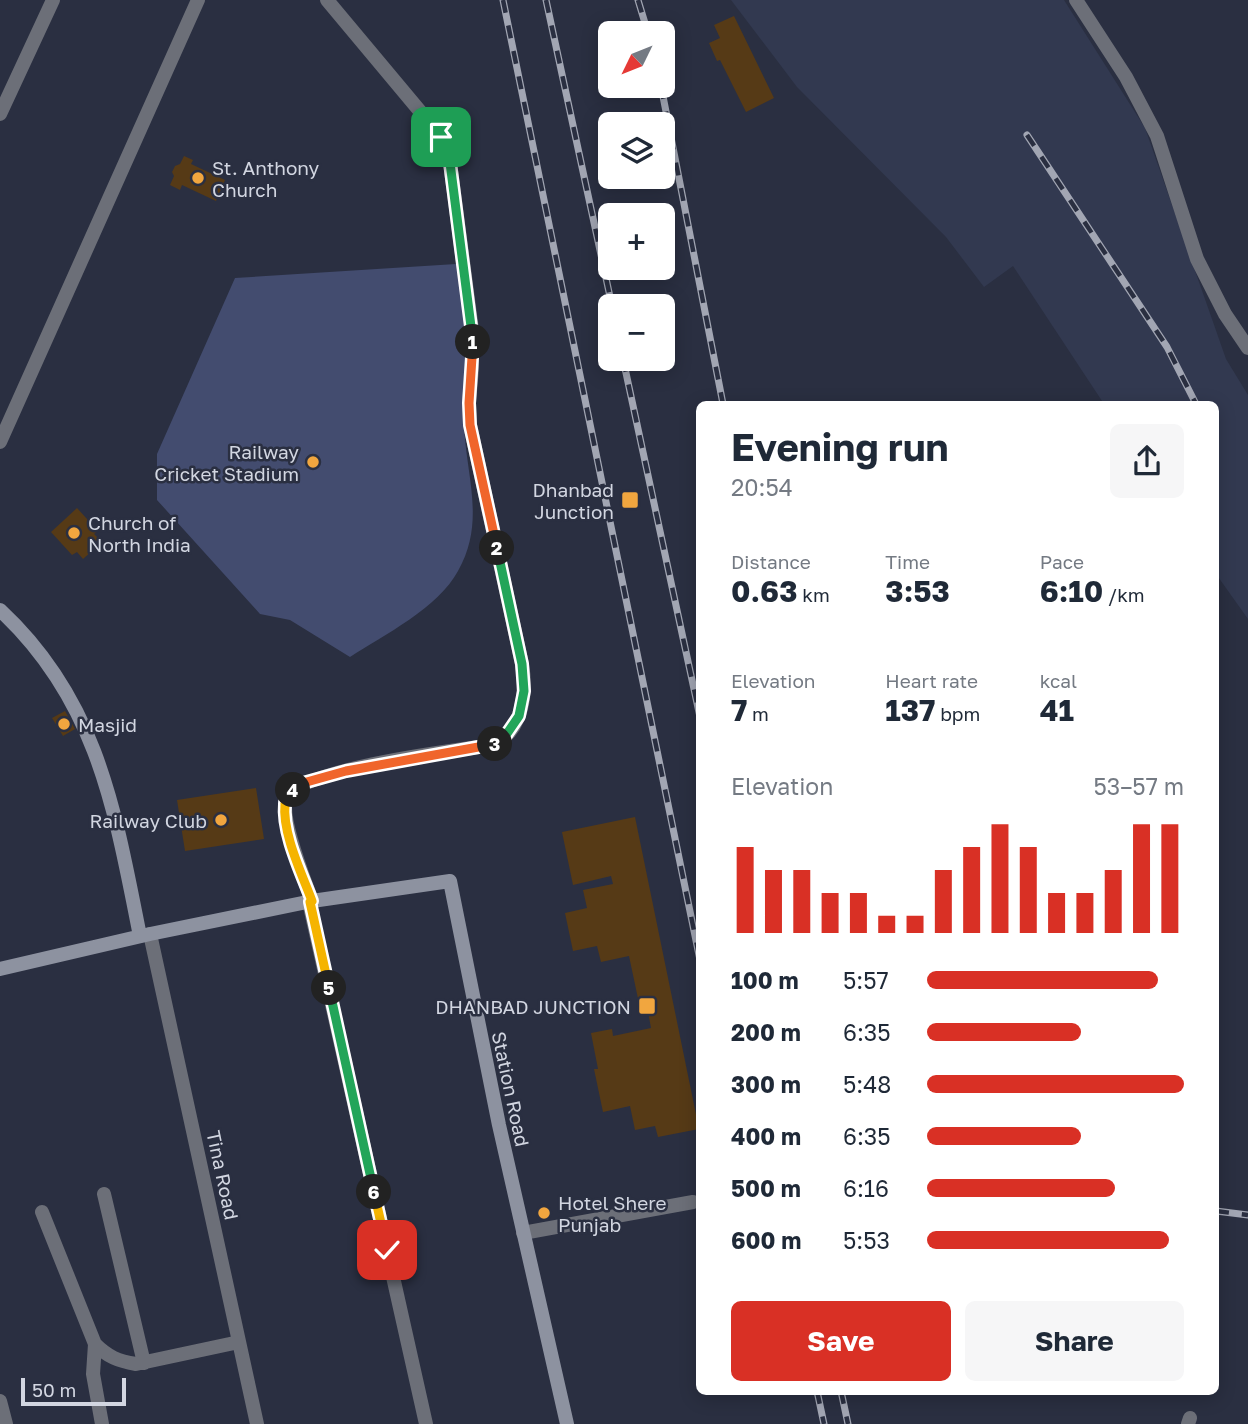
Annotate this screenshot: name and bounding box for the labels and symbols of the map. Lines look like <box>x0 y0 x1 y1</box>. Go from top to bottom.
north arrow <box>598 21 676 98</box>
pin <box>411 107 471 167</box>
place label: St. Anthony Church <box>212 156 320 201</box>
marker: St. Anthony Church <box>190 170 206 186</box>
pin: 1 <box>456 324 490 360</box>
place label: Railway Cricket Stadium <box>154 440 299 485</box>
marker: Railway Cricket Stadium <box>305 454 321 470</box>
place label: Dhanbad Junction <box>532 478 614 523</box>
marker: Dhanbad Junction <box>620 490 640 510</box>
place label: Church of North India <box>88 511 191 556</box>
marker: Church of North India <box>66 525 82 541</box>
pin: 2 <box>480 530 514 566</box>
place label: Masjid <box>78 713 137 736</box>
marker: Masjid <box>56 716 72 732</box>
pin: 3 <box>477 726 512 762</box>
pin: 4 <box>276 772 310 808</box>
place label: Railway Club <box>90 809 207 832</box>
marker: Railway Club <box>213 812 229 828</box>
pin: 5 <box>312 970 346 1006</box>
place label: DHANBAD JUNCTION <box>435 995 631 1018</box>
marker: DHANBAD JUNCTION <box>637 996 657 1016</box>
street label: Station Road <box>488 1029 534 1149</box>
street label: Tina Road <box>202 1128 244 1222</box>
pin: 6 <box>356 1174 392 1210</box>
place label: Hotel Shere Punjab <box>558 1191 666 1236</box>
marker: Hotel Shere Punjab <box>536 1205 552 1221</box>
pin <box>357 1220 417 1280</box>
scale bar <box>21 1375 126 1407</box>

